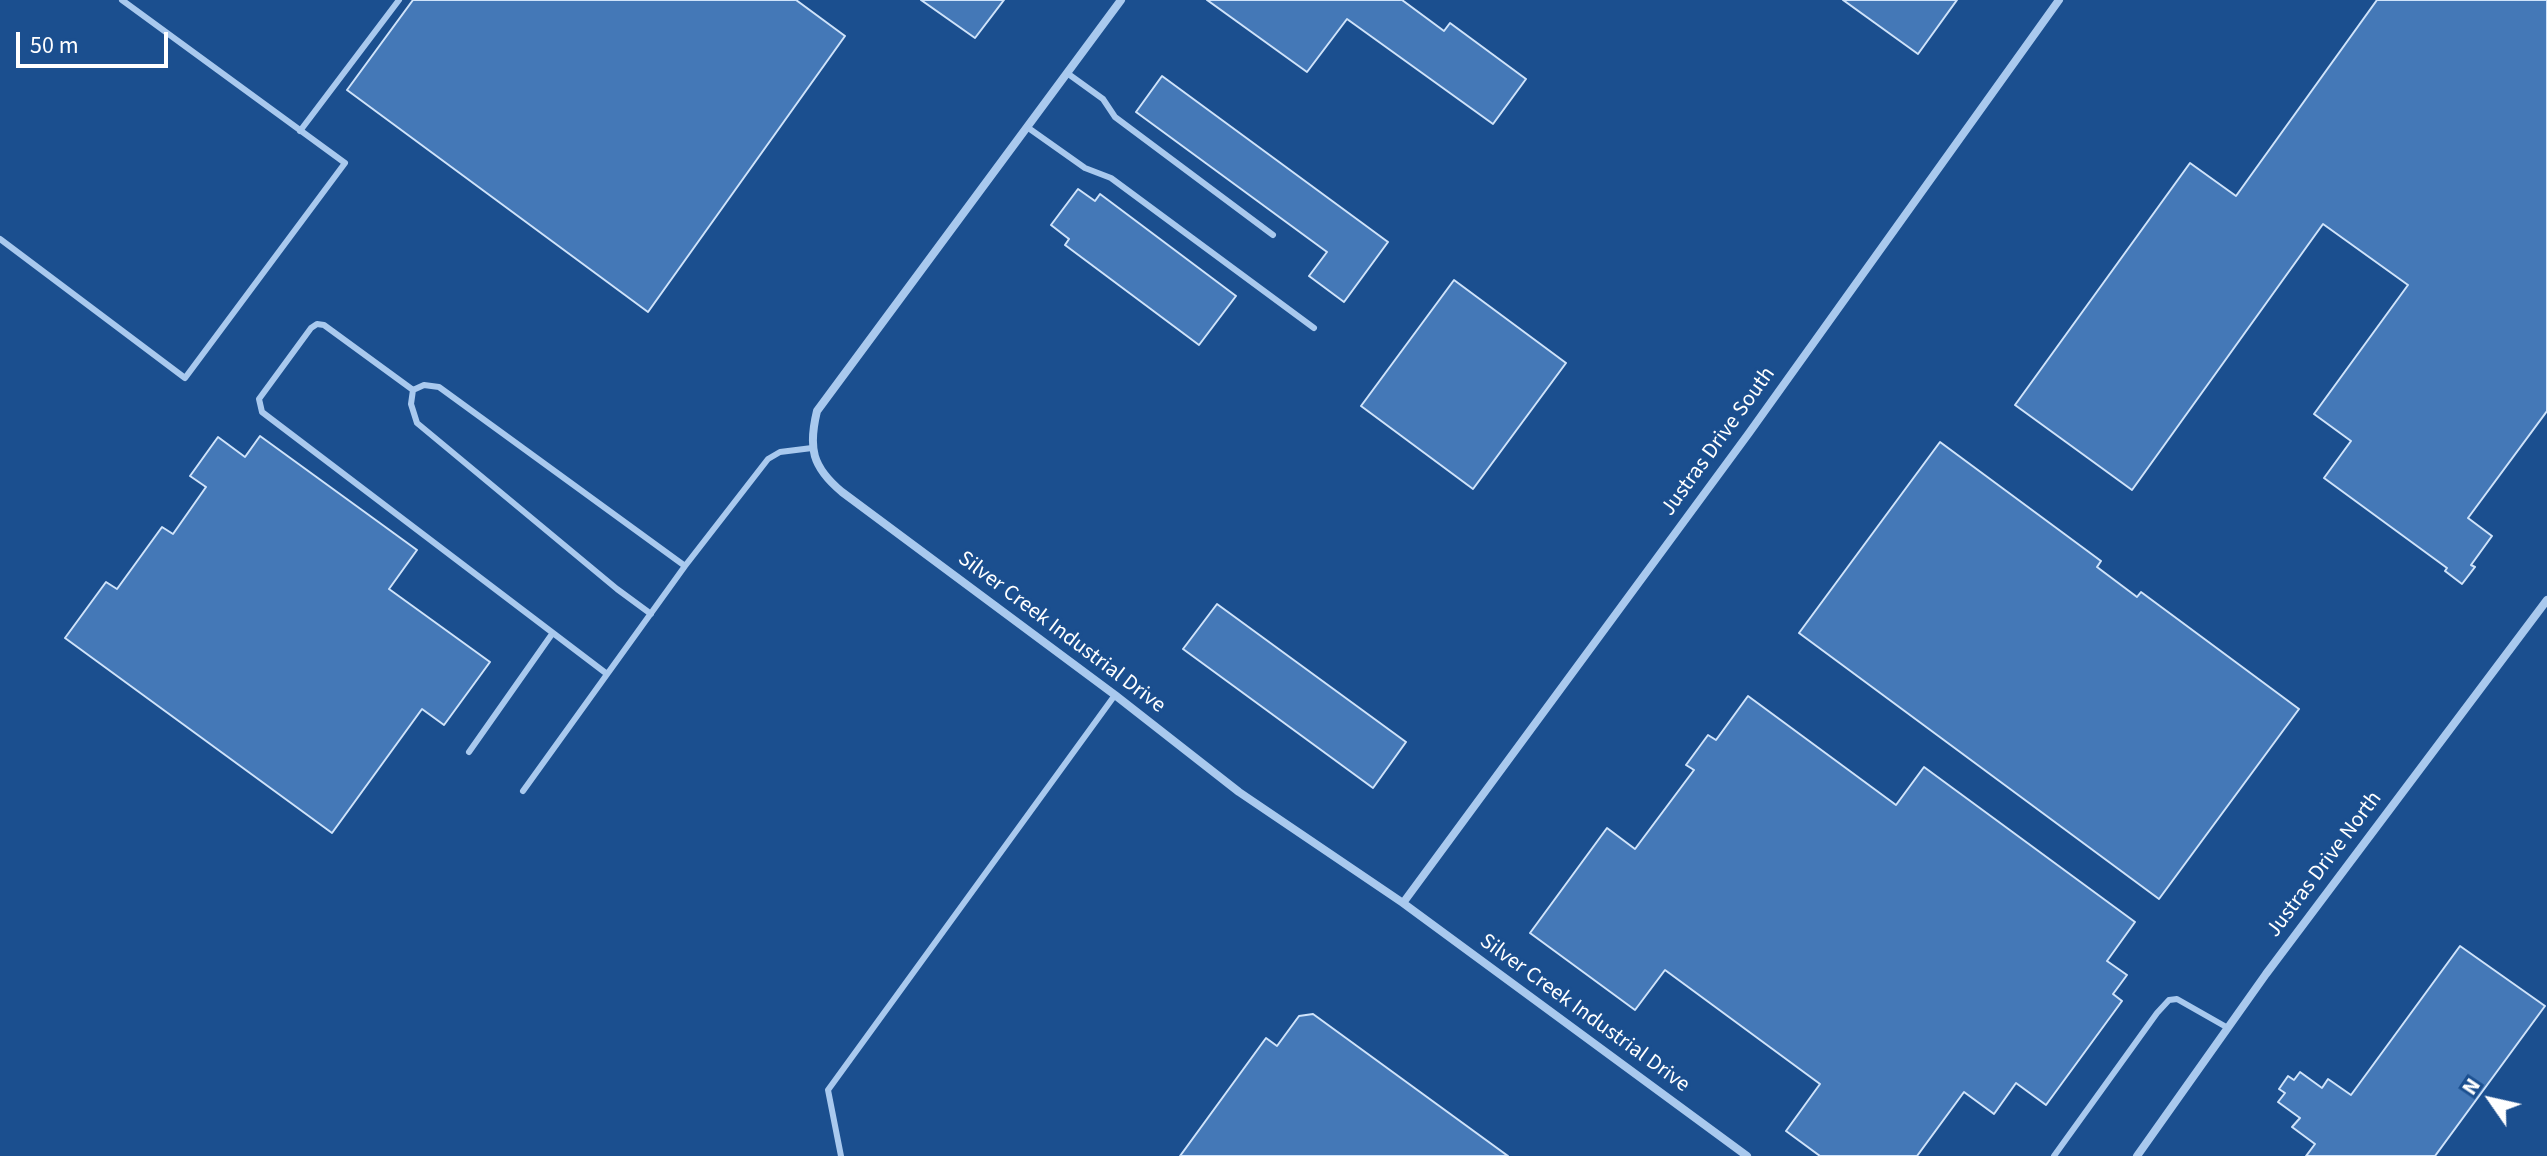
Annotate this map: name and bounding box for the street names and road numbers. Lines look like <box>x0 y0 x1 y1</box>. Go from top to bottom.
street label: Justras Drive South <box>1656 362 1782 522</box>
street label: Silver Creek Industrial Drive <box>952 546 1170 720</box>
street label: Justras Drive North <box>2262 787 2388 943</box>
street label: Silver Creek Industrial Drive <box>1474 929 1694 1099</box>

